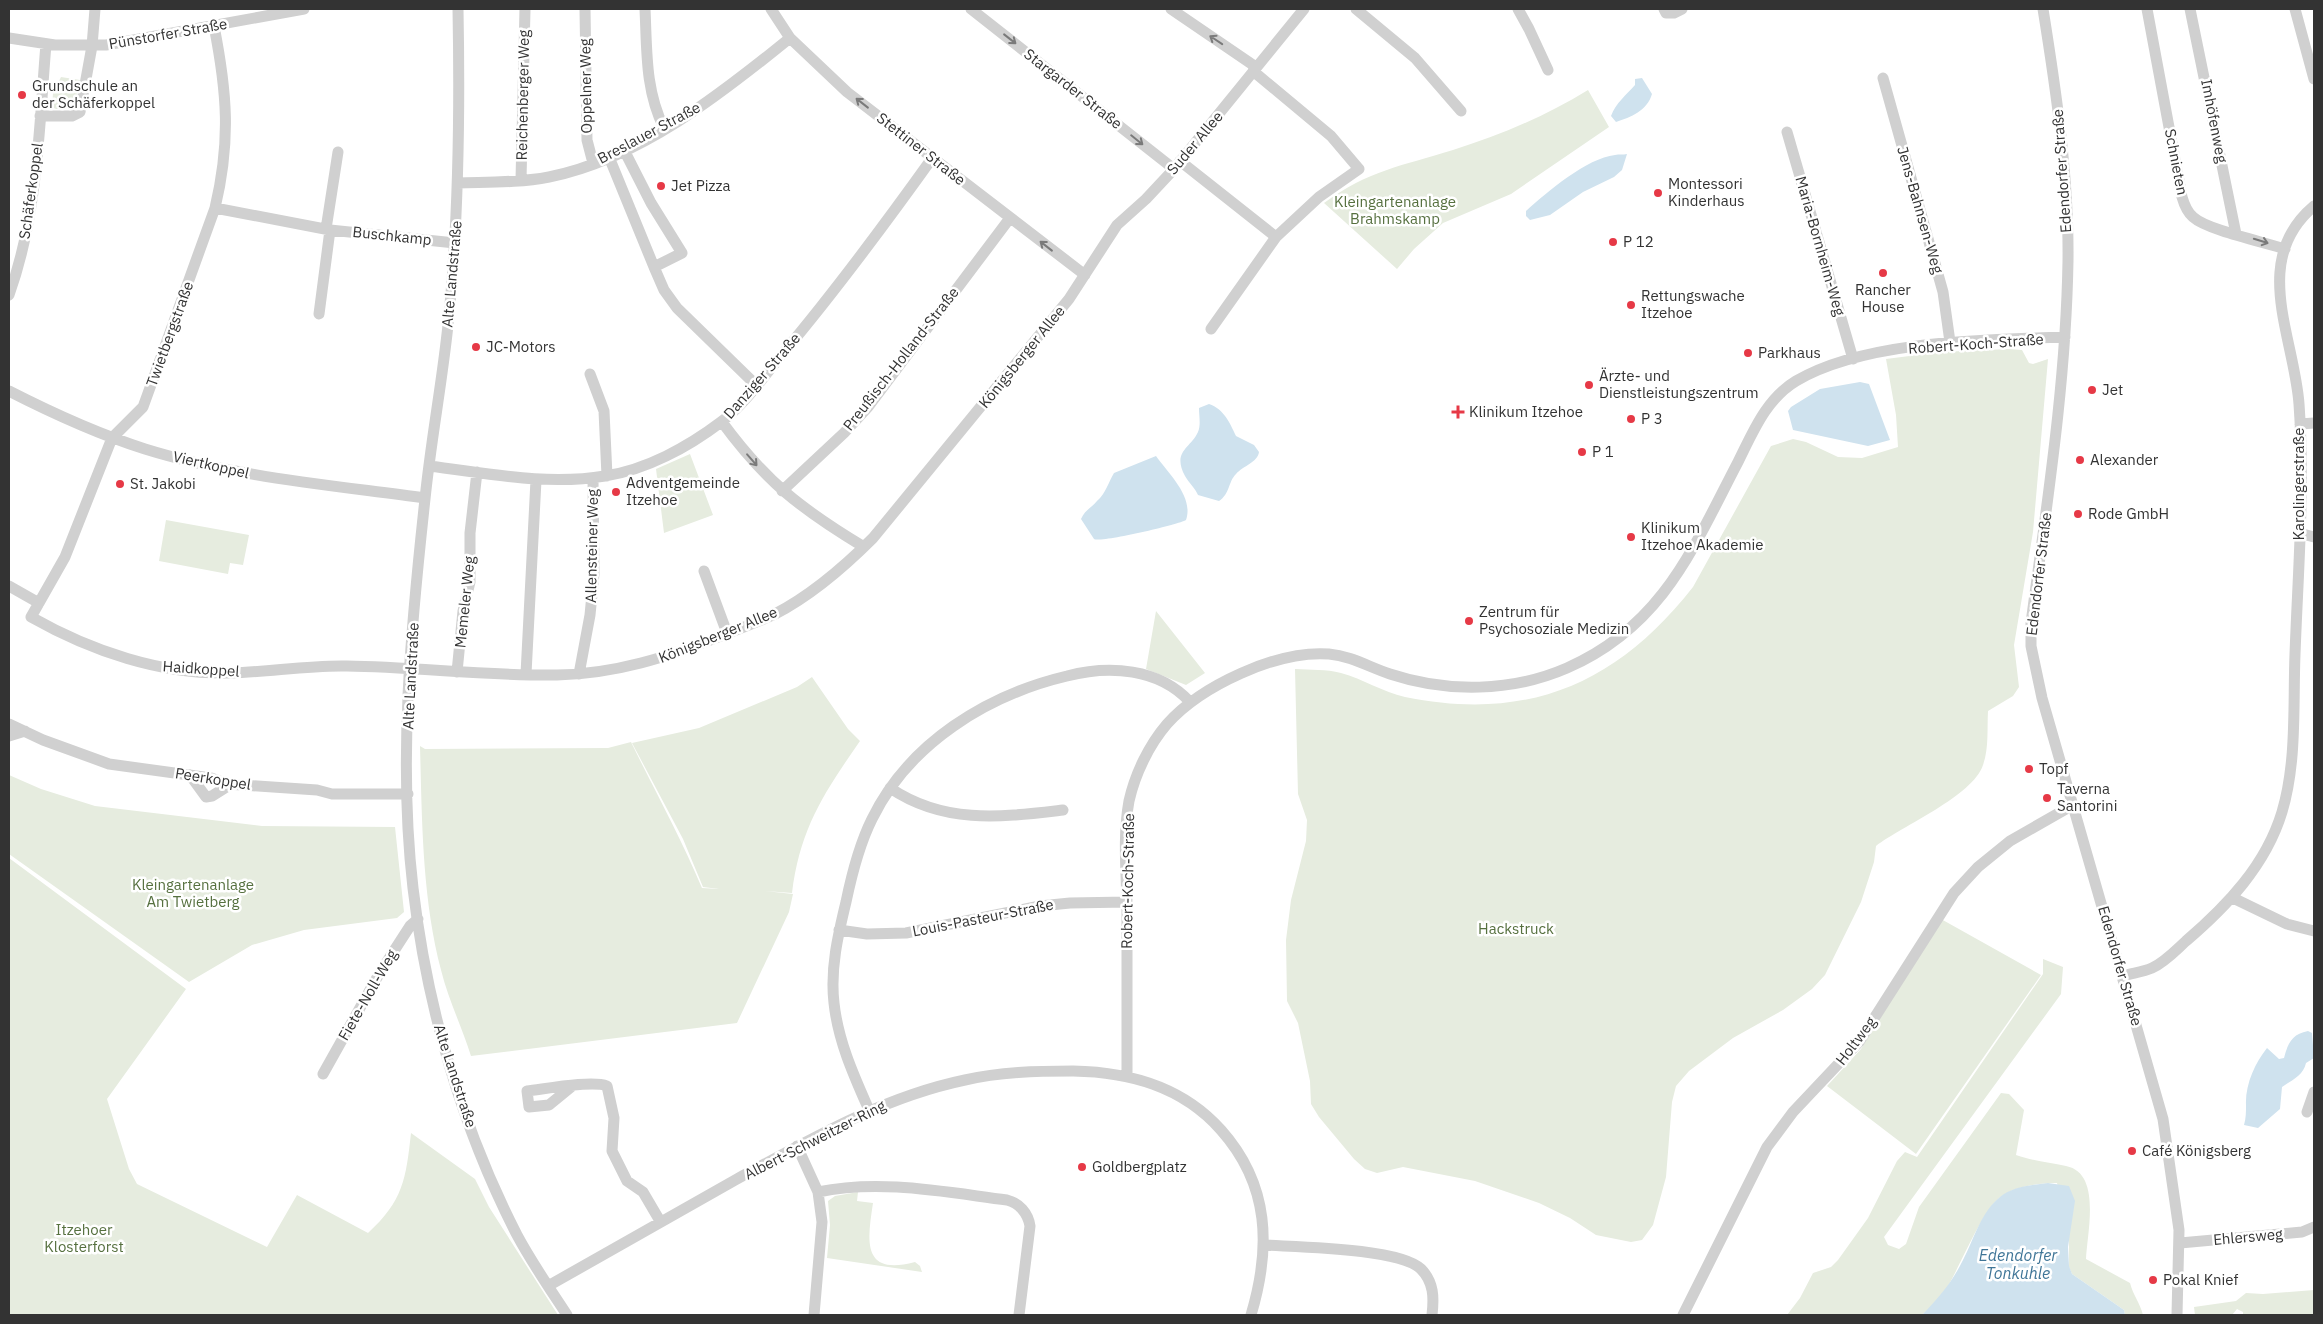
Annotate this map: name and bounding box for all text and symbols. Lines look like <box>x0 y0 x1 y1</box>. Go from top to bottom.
street label: Pünstorfer Straße <box>107 14 229 53</box>
street label: Reichenberger Weg <box>512 29 533 160</box>
one-way arrow <box>1003 33 1016 44</box>
one-way arrow <box>1209 35 1223 45</box>
street label: Oppelner Weg <box>575 38 596 134</box>
street label: Stargarder Straße <box>1020 44 1126 133</box>
place label: Grundschule an der Schäferkoppel <box>32 76 155 112</box>
street label: Imhöfenweg <box>2197 77 2232 165</box>
marker: Grundschule an der Schäferkoppel <box>16 89 28 101</box>
street label: Breslauer Straße <box>594 97 704 168</box>
one-way arrow <box>856 98 869 109</box>
street label: Suder Allee <box>1162 107 1227 178</box>
street label: Stettiner Straße <box>873 108 969 189</box>
street label: Edendorfer Straße <box>2048 108 2075 234</box>
street label: Schnieten <box>2161 127 2192 197</box>
one-way arrow <box>1130 134 1143 145</box>
street label: Schäferkoppel <box>14 142 47 240</box>
street label: Jens-Bahnsen-Weg <box>1893 144 1948 276</box>
place label: Montessori Kinderhaus <box>1668 174 1745 210</box>
street label: Maria-Bornheim-Weg <box>1791 174 1850 318</box>
place label: Jet Pizza <box>671 176 730 195</box>
marker: Jet Pizza <box>655 180 667 192</box>
marker: Montessori Kinderhaus <box>1652 187 1664 199</box>
park label: Kleingartenanlage Brahmskamp <box>1334 192 1456 228</box>
street label: Alte Landstraße <box>437 220 466 328</box>
street label: Buschkamp <box>352 222 432 249</box>
place label: P 12 <box>1623 232 1654 251</box>
marker: P 12 <box>1607 236 1619 248</box>
one-way arrow <box>2252 237 2268 247</box>
one-way arrow <box>1040 240 1053 251</box>
marker: Rancher House <box>1877 267 1889 279</box>
street label: Twietbergstraße <box>142 279 197 389</box>
place label: Rancher House <box>1855 280 1911 316</box>
street label: Preußisch-Holland-Straße <box>839 283 963 434</box>
place label: Rettungswache Itzehoe <box>1641 286 1745 322</box>
marker: Rettungswache Itzehoe <box>1625 299 1637 311</box>
street label: Königsberger Allee <box>974 302 1069 412</box>
street label: Danziger Straße <box>719 329 804 423</box>
street label: Robert-Koch-Straße <box>1908 329 2044 358</box>
place label: JC-Motors <box>486 337 556 356</box>
marker: JC-Motors <box>470 341 482 353</box>
place label: Parkhaus <box>1758 343 1821 362</box>
marker: Parkhaus <box>1742 347 1754 359</box>
place label: Ärzte- und Dienstleistungszentrum <box>1599 366 1759 402</box>
marker: Ärzte- und Dienstleistungszentrum <box>1583 379 1595 391</box>
place label: Jet <box>2102 380 2123 399</box>
marker: Jet <box>2086 384 2098 396</box>
place label: Klinikum Itzehoe <box>1469 402 1583 421</box>
marker: Klinikum Itzehoe <box>1451 405 1465 419</box>
place label: P 3 <box>1641 409 1663 428</box>
marker: P 3 <box>1625 413 1637 425</box>
street label: Karolingerstraße <box>2289 428 2308 540</box>
place label: P 1 <box>1592 442 1614 461</box>
marker: P 1 <box>1576 446 1588 458</box>
street label: Viertkoppel <box>171 447 251 483</box>
place label: Alexander <box>2090 450 2159 469</box>
one-way arrow <box>746 454 757 467</box>
marker: Alexander <box>2074 454 2086 466</box>
place label: Adventgemeinde Itzehoe <box>626 473 740 509</box>
place label: St. Jakobi <box>130 474 196 493</box>
marker: St. Jakobi <box>114 478 126 490</box>
marker: Adventgemeinde Itzehoe <box>610 486 622 498</box>
street label: Allensteiner Weg <box>581 489 602 603</box>
place label: Rode GmbH <box>2088 504 2169 523</box>
marker: Rode GmbH <box>2072 508 2084 520</box>
street label: Edendorfer Straße <box>2022 511 2055 637</box>
place label: Klinikum Itzehoe Akademie <box>1641 518 1763 554</box>
marker: Klinikum Itzehoe Akademie <box>1625 531 1637 543</box>
street label: Memeler Weg <box>450 555 479 649</box>
street label: Königsberger Allee <box>656 602 780 667</box>
place label: Zentrum für Psychosoziale Medizin <box>1479 602 1629 638</box>
marker: Zentrum für Psychosoziale Medizin <box>1463 615 1475 627</box>
street label: Alte Landstraße <box>398 622 423 730</box>
street label: Haidkoppel <box>162 656 240 681</box>
place label: Topf <box>2039 759 2069 778</box>
street label: Peerkoppel <box>174 763 252 794</box>
marker: Topf <box>2023 763 2035 775</box>
place label: Taverna Santorini <box>2057 779 2117 815</box>
marker: Taverna Santorini <box>2041 792 2053 804</box>
street label: Robert-Koch-Straße <box>1117 813 1138 949</box>
park label: Kleingartenanlage Am Twietberg <box>132 875 254 911</box>
street label: Louis-Pasteur-Straße <box>911 894 1055 941</box>
street label: Edendorfer Straße <box>2094 904 2147 1028</box>
park label: Hackstruck <box>1478 919 1554 938</box>
street label: Fiete-Noll-Weg <box>334 946 401 1044</box>
street label: Holtweg <box>1831 1013 1880 1069</box>
street label: Alte Landstraße <box>430 1022 481 1130</box>
street label: Albert-Schweitzer-Ring <box>741 1096 889 1183</box>
place label: Café Königsberg <box>2142 1141 2251 1160</box>
marker: Café Königsberg <box>2126 1145 2138 1157</box>
place label: Goldbergplatz <box>1092 1157 1187 1176</box>
marker: Goldbergplatz <box>1076 1161 1088 1173</box>
park label: Itzehoer Klosterforst <box>44 1220 124 1256</box>
street label: Ehlersweg <box>2212 1224 2284 1249</box>
water label: Edendorfer Tonkuhle <box>1979 1245 2058 1283</box>
place label: Pokal Knief <box>2163 1270 2239 1289</box>
marker: Pokal Knief <box>2147 1274 2159 1286</box>

